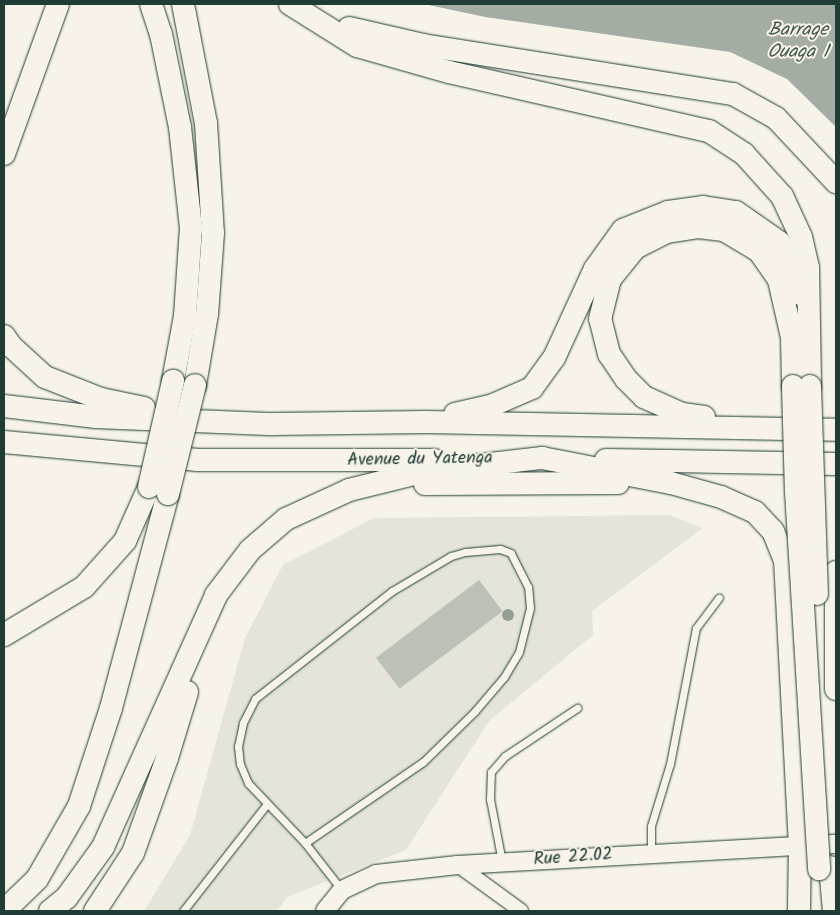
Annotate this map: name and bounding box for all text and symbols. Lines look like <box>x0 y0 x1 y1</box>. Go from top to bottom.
water label: Barrage Ouaga 1 <box>767 20 829 64</box>
street label: Avenue du Yatenga <box>347 448 493 472</box>
street label: Rue 22.02 <box>533 844 613 872</box>

